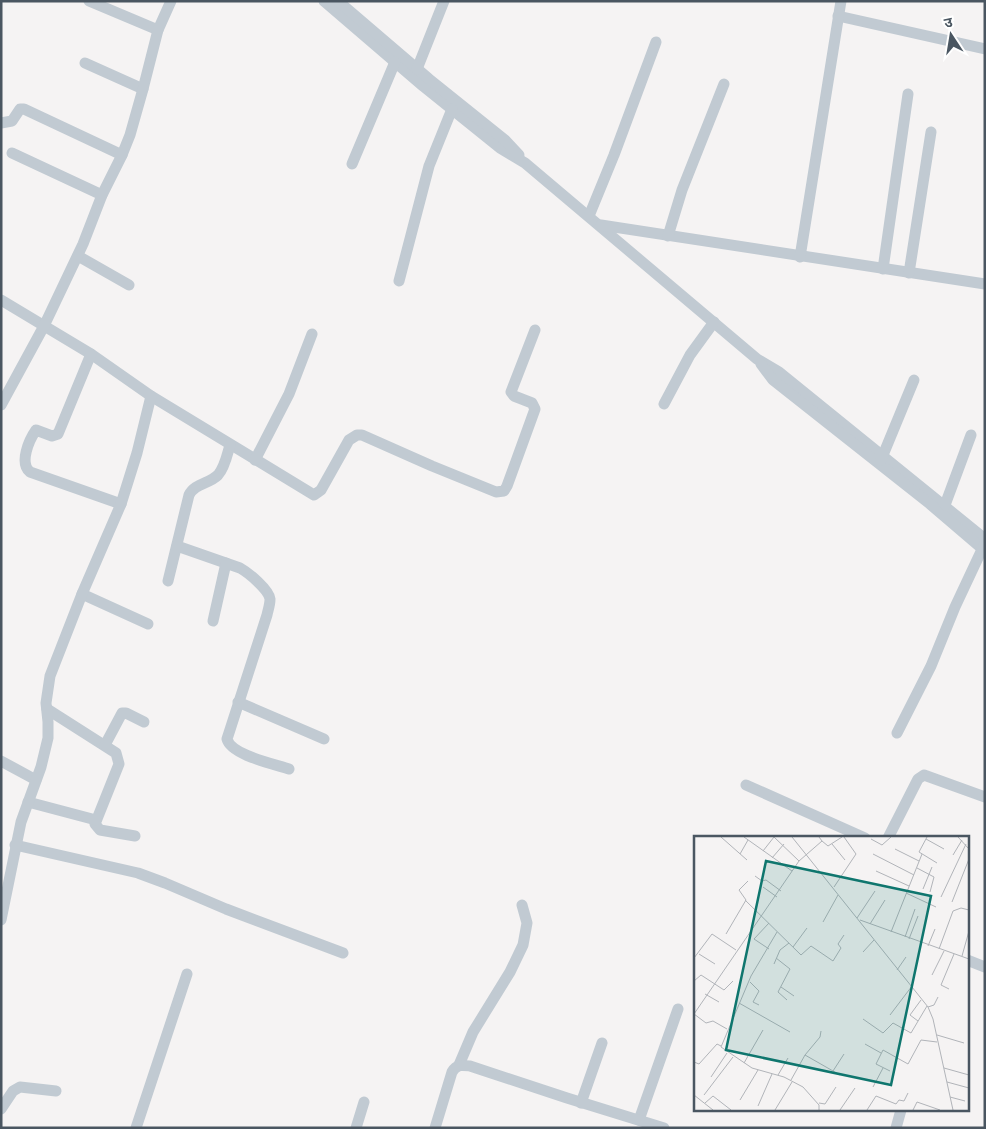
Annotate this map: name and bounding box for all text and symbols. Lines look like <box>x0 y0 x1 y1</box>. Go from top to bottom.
north arrow <box>926 10 976 60</box>
text: उ <box>943 13 955 31</box>
inset map <box>694 836 968 1112</box>

